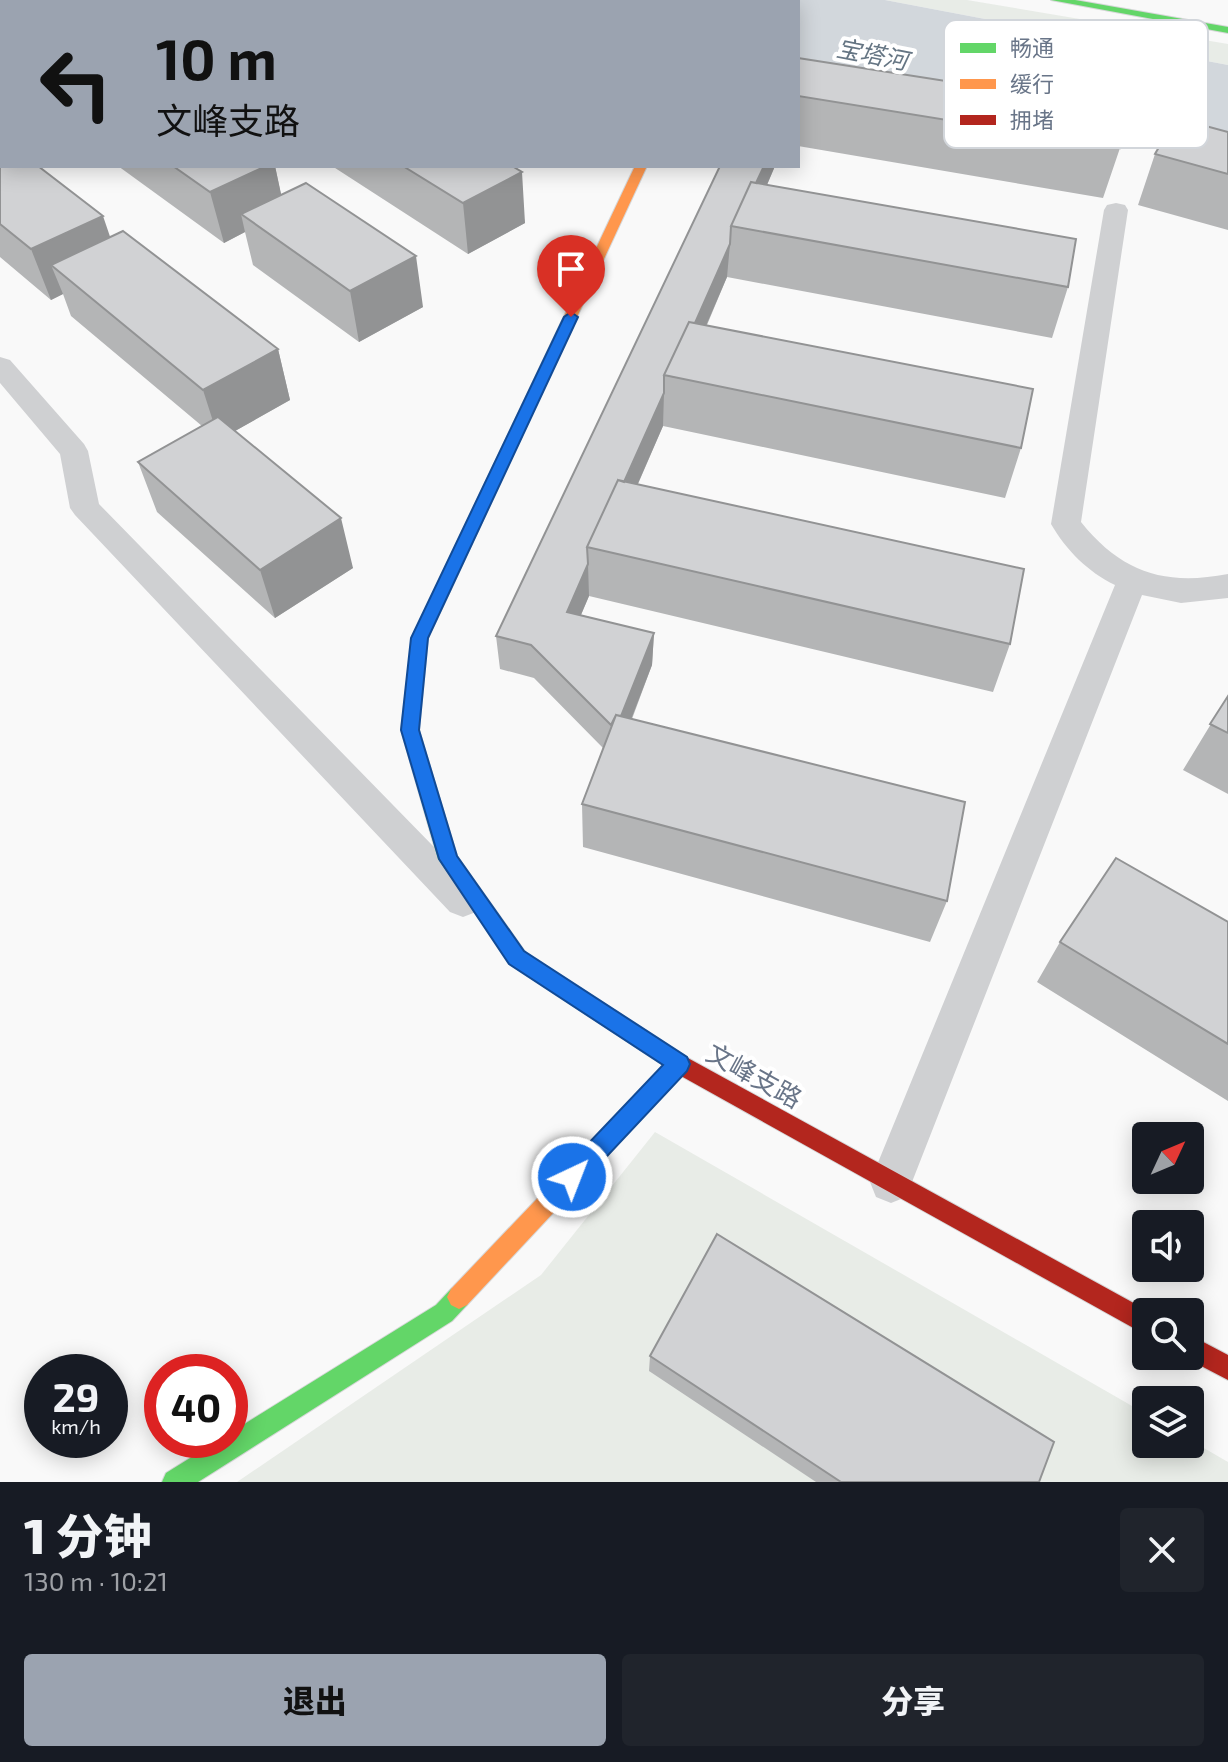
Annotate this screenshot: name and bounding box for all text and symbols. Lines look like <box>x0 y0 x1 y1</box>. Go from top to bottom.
legend <box>944 20 1208 148</box>
text: 10 m <box>156 24 277 91</box>
icon: left <box>24 32 128 136</box>
water label: 宝塔河 <box>834 32 914 75</box>
text: 畅通 <box>1010 34 1054 60</box>
text: 缓行 <box>1010 70 1054 96</box>
text: 文峰支路 <box>156 98 300 141</box>
text: 拥堵 <box>1010 106 1054 132</box>
pin <box>537 235 605 317</box>
icon: arrive <box>549 247 593 291</box>
street label: 文峰支路 <box>702 1036 808 1113</box>
north arrow <box>1132 1122 1204 1194</box>
map controls <box>1132 1122 1204 1458</box>
position arrow <box>530 1135 614 1219</box>
button: sound <box>1132 1210 1204 1282</box>
button: search <box>1132 1298 1204 1370</box>
speed limit sign: 40 <box>144 1354 248 1458</box>
text: 29 <box>53 1372 99 1420</box>
button: layers <box>1132 1386 1204 1458</box>
text: km/h <box>51 1414 101 1438</box>
text: 1 分钟 <box>24 1506 152 1564</box>
button: close <box>1120 1508 1204 1592</box>
text: 130 m · 10:21 <box>24 1565 168 1596</box>
button: 退出 <box>24 1654 606 1746</box>
button: 分享 <box>622 1654 1204 1746</box>

